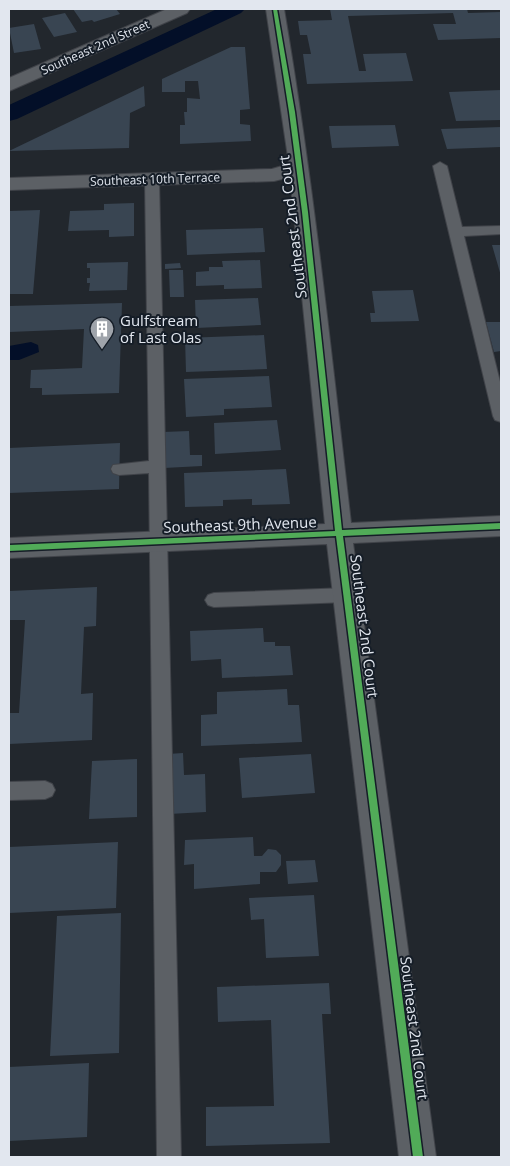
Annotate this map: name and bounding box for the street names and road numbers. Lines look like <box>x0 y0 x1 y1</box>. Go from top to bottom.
street label: Southeast 2nd Street <box>38 15 152 79</box>
street label: Southeast 2nd Court <box>273 154 311 300</box>
street label: Southeast 10th Terrace <box>90 168 221 190</box>
street label: Southeast 9th Avenue <box>163 511 317 537</box>
street label: Southeast 2nd Court <box>346 553 384 699</box>
street label: Southeast 2nd Court <box>396 955 434 1101</box>

